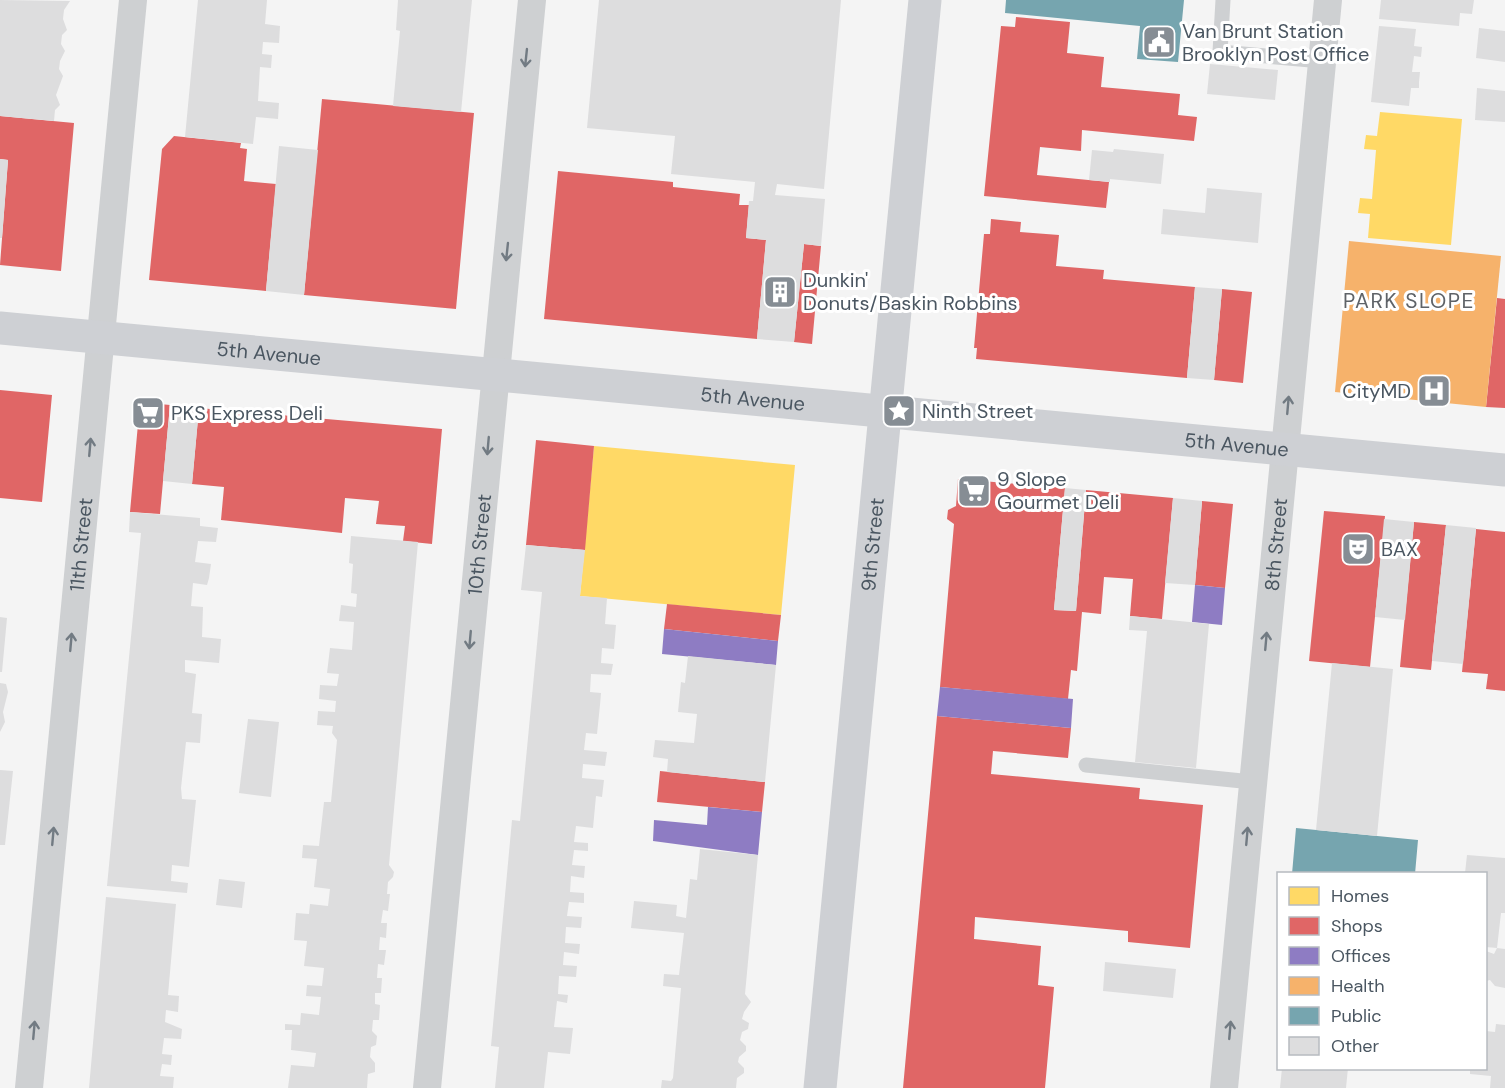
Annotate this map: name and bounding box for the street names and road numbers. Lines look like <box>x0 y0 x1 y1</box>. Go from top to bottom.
street label: 5th Avenue <box>215 335 322 371</box>
street label: 5th Avenue <box>699 381 806 417</box>
street label: 5th Avenue <box>1183 427 1290 463</box>
street label: 10th Street <box>462 493 497 596</box>
street label: 11th Street <box>64 496 98 592</box>
street label: 9th Street <box>855 496 890 593</box>
street label: 8th Street <box>1259 497 1293 592</box>

